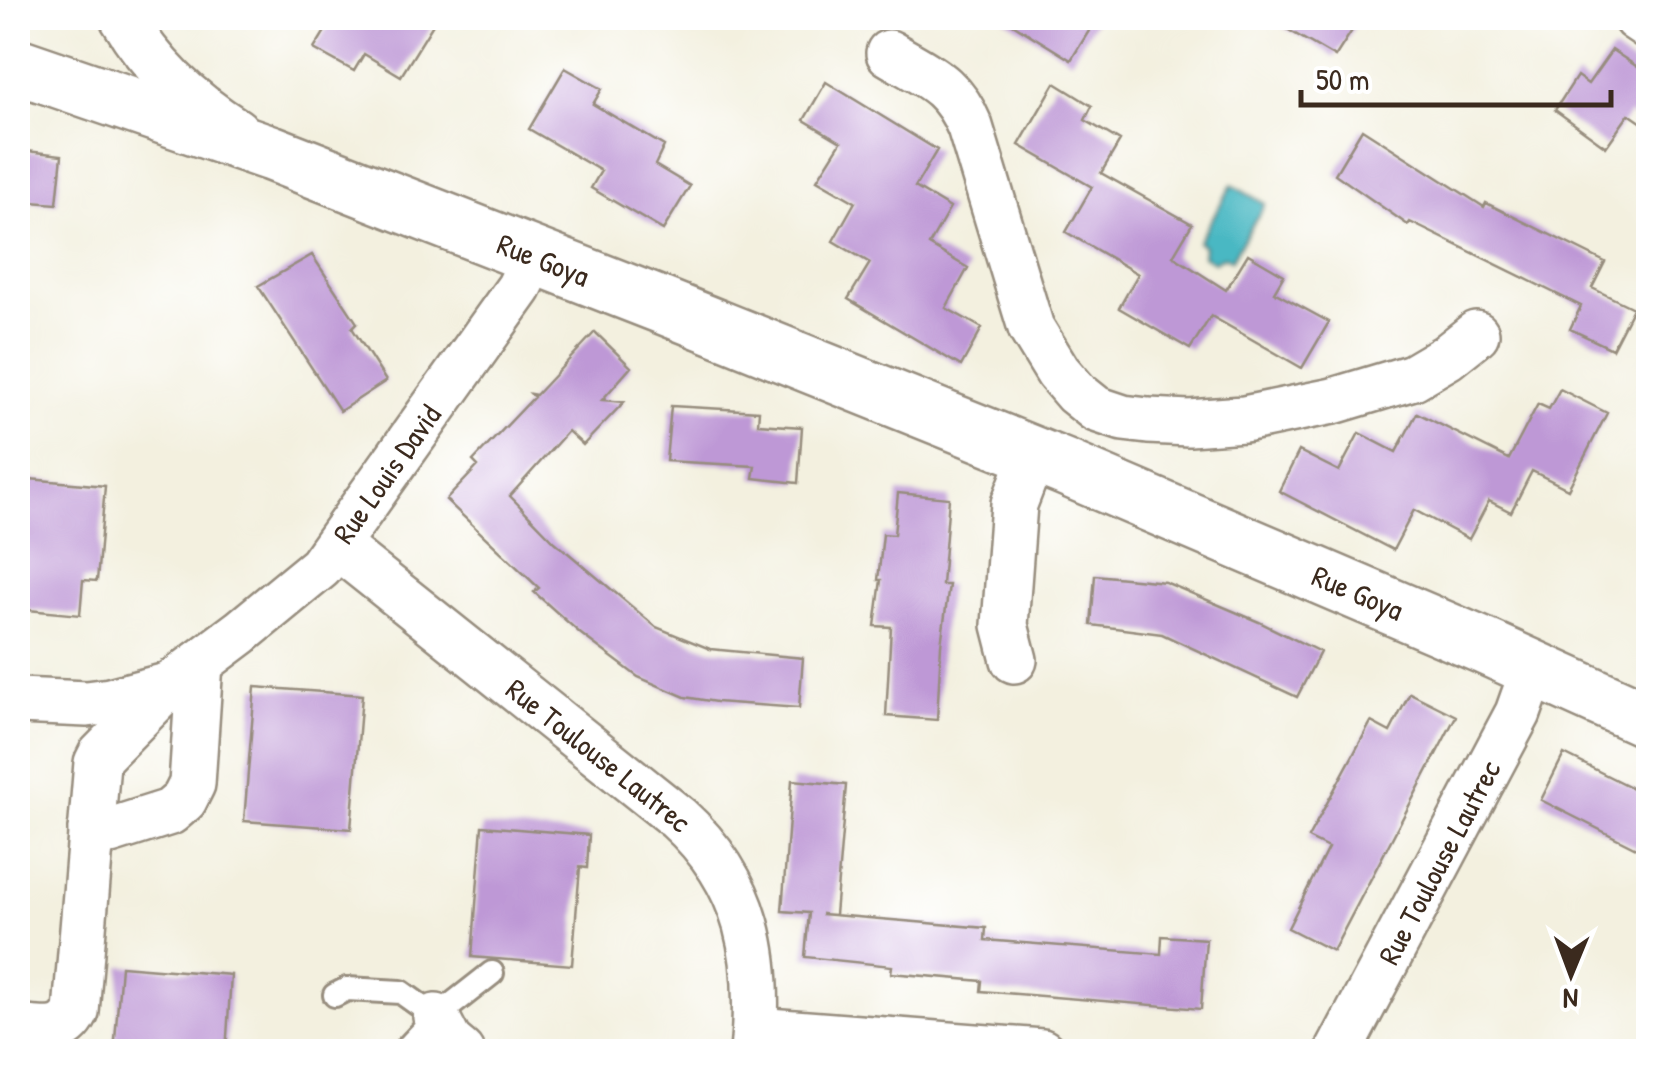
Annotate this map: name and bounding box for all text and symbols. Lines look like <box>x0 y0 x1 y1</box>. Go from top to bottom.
scale bar <box>1301 45 1611 107</box>
text: 50 m <box>1316 59 1369 99</box>
street label: Rue Goya <box>492 223 595 295</box>
street label: Rue Louis David <box>323 396 450 551</box>
street label: Rue Goya <box>1306 555 1410 630</box>
street label: Rue Toulouse Lautrec <box>498 669 701 841</box>
street label: Rue Toulouse Lautrec <box>1368 753 1510 971</box>
north arrow <box>1521 924 1621 1024</box>
text: N <box>1563 980 1578 1018</box>

